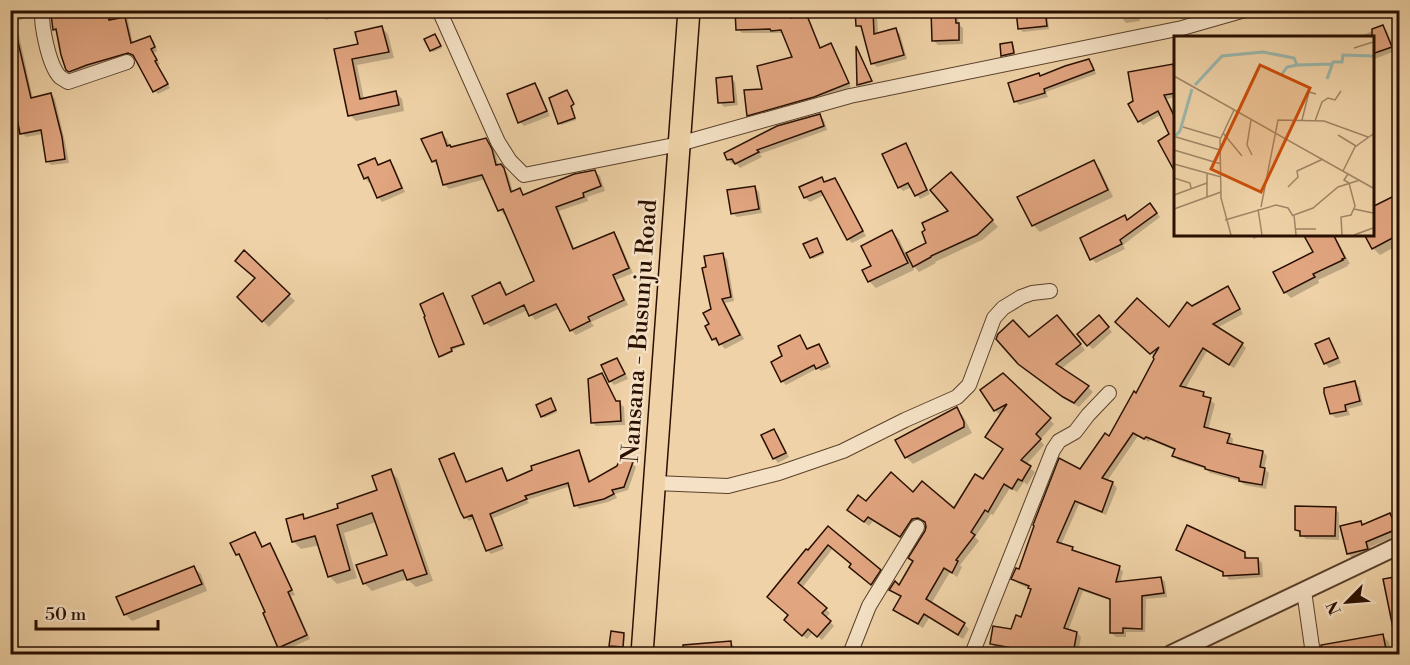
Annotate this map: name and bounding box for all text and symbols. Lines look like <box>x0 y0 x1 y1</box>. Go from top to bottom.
inset map <box>1174 36 1374 236</box>
street label: Nansana - Busunju Road <box>616 198 664 464</box>
north arrow <box>1317 572 1377 632</box>
scale bar <box>36 593 158 631</box>
text: N <box>1322 598 1346 618</box>
text: 50 m <box>45 603 87 626</box>

